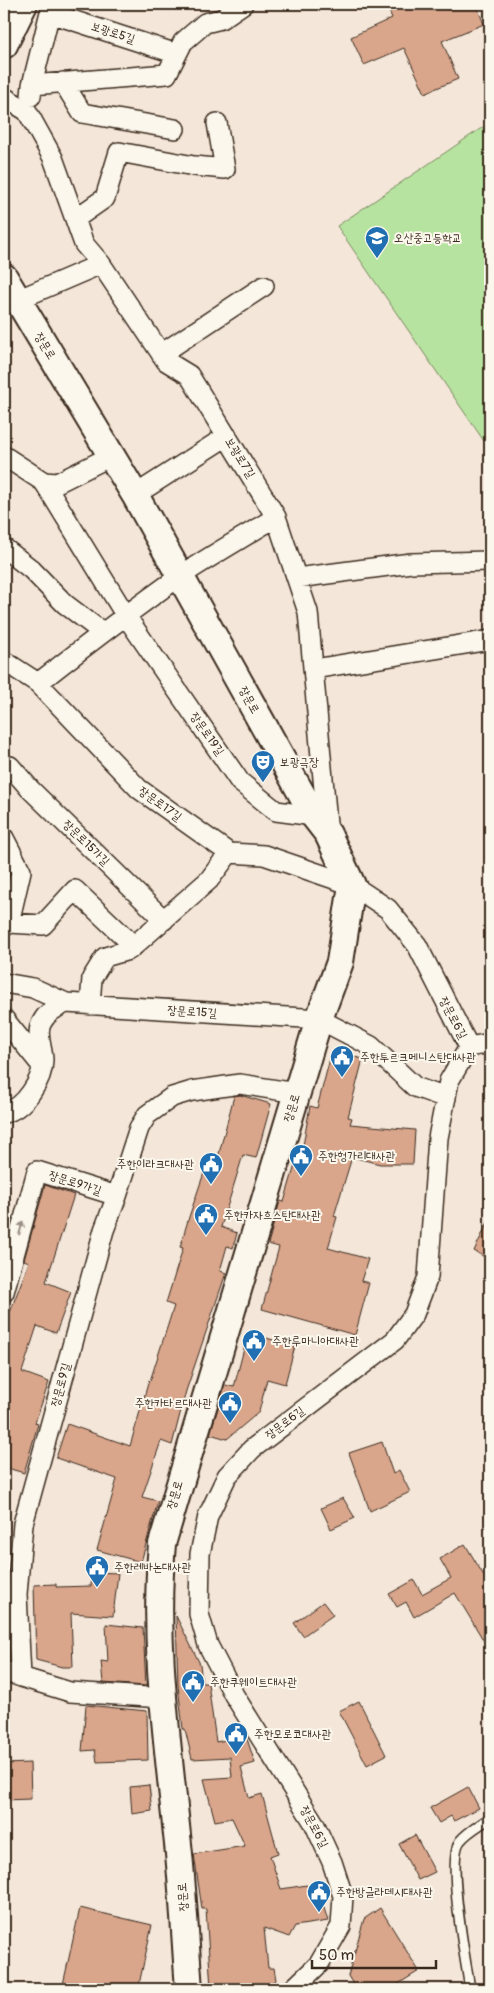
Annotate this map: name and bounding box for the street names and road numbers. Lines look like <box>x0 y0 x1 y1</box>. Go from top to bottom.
street label: 보광로5길 <box>89 19 137 47</box>
street label: 장문로 <box>31 330 59 362</box>
street label: 보광로7길 <box>222 435 258 481</box>
street label: 장문로 <box>235 684 263 716</box>
street label: 장문로19길 <box>187 709 228 759</box>
street label: 장문로17길 <box>135 783 185 825</box>
street label: 장문로15가길 <box>59 817 113 869</box>
street label: 장문로6길 <box>436 994 470 1042</box>
street label: 장문로15길 <box>167 1003 218 1021</box>
street label: 장문로 <box>281 1092 303 1124</box>
street label: 장문로9가길 <box>47 1167 104 1199</box>
street label: 장문로9길 <box>48 1361 74 1409</box>
street label: 장문로6길 <box>262 1403 308 1443</box>
street label: 장문로 <box>164 1479 186 1511</box>
street label: 장문로6길 <box>297 1803 331 1851</box>
street label: 장문로 <box>175 1882 191 1912</box>

